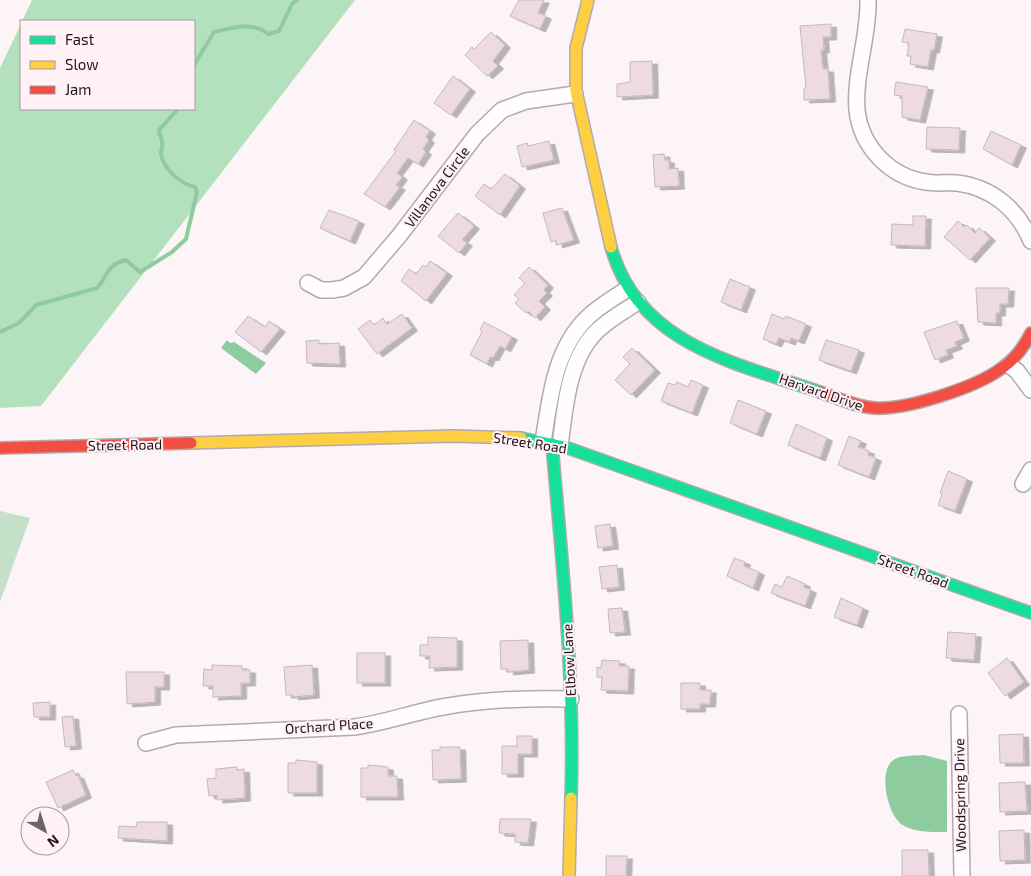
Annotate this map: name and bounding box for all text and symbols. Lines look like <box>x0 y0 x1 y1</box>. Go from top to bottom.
legend <box>20 20 195 110</box>
text: Fast <box>65 30 95 48</box>
text: Slow <box>65 55 99 73</box>
text: Jam <box>65 80 91 98</box>
street label: Villanova Circle <box>400 143 473 231</box>
street label: Harvard Drive <box>777 369 865 414</box>
street label: Street Road <box>492 428 568 457</box>
street label: Street Road <box>88 435 162 454</box>
street label: Street Road <box>875 550 951 591</box>
street label: Elbow Lane <box>558 623 579 697</box>
street label: Orchard Place <box>284 714 374 737</box>
street label: Woodspring Drive <box>950 738 969 852</box>
north arrow <box>20 806 70 856</box>
text: N <box>44 832 63 851</box>

